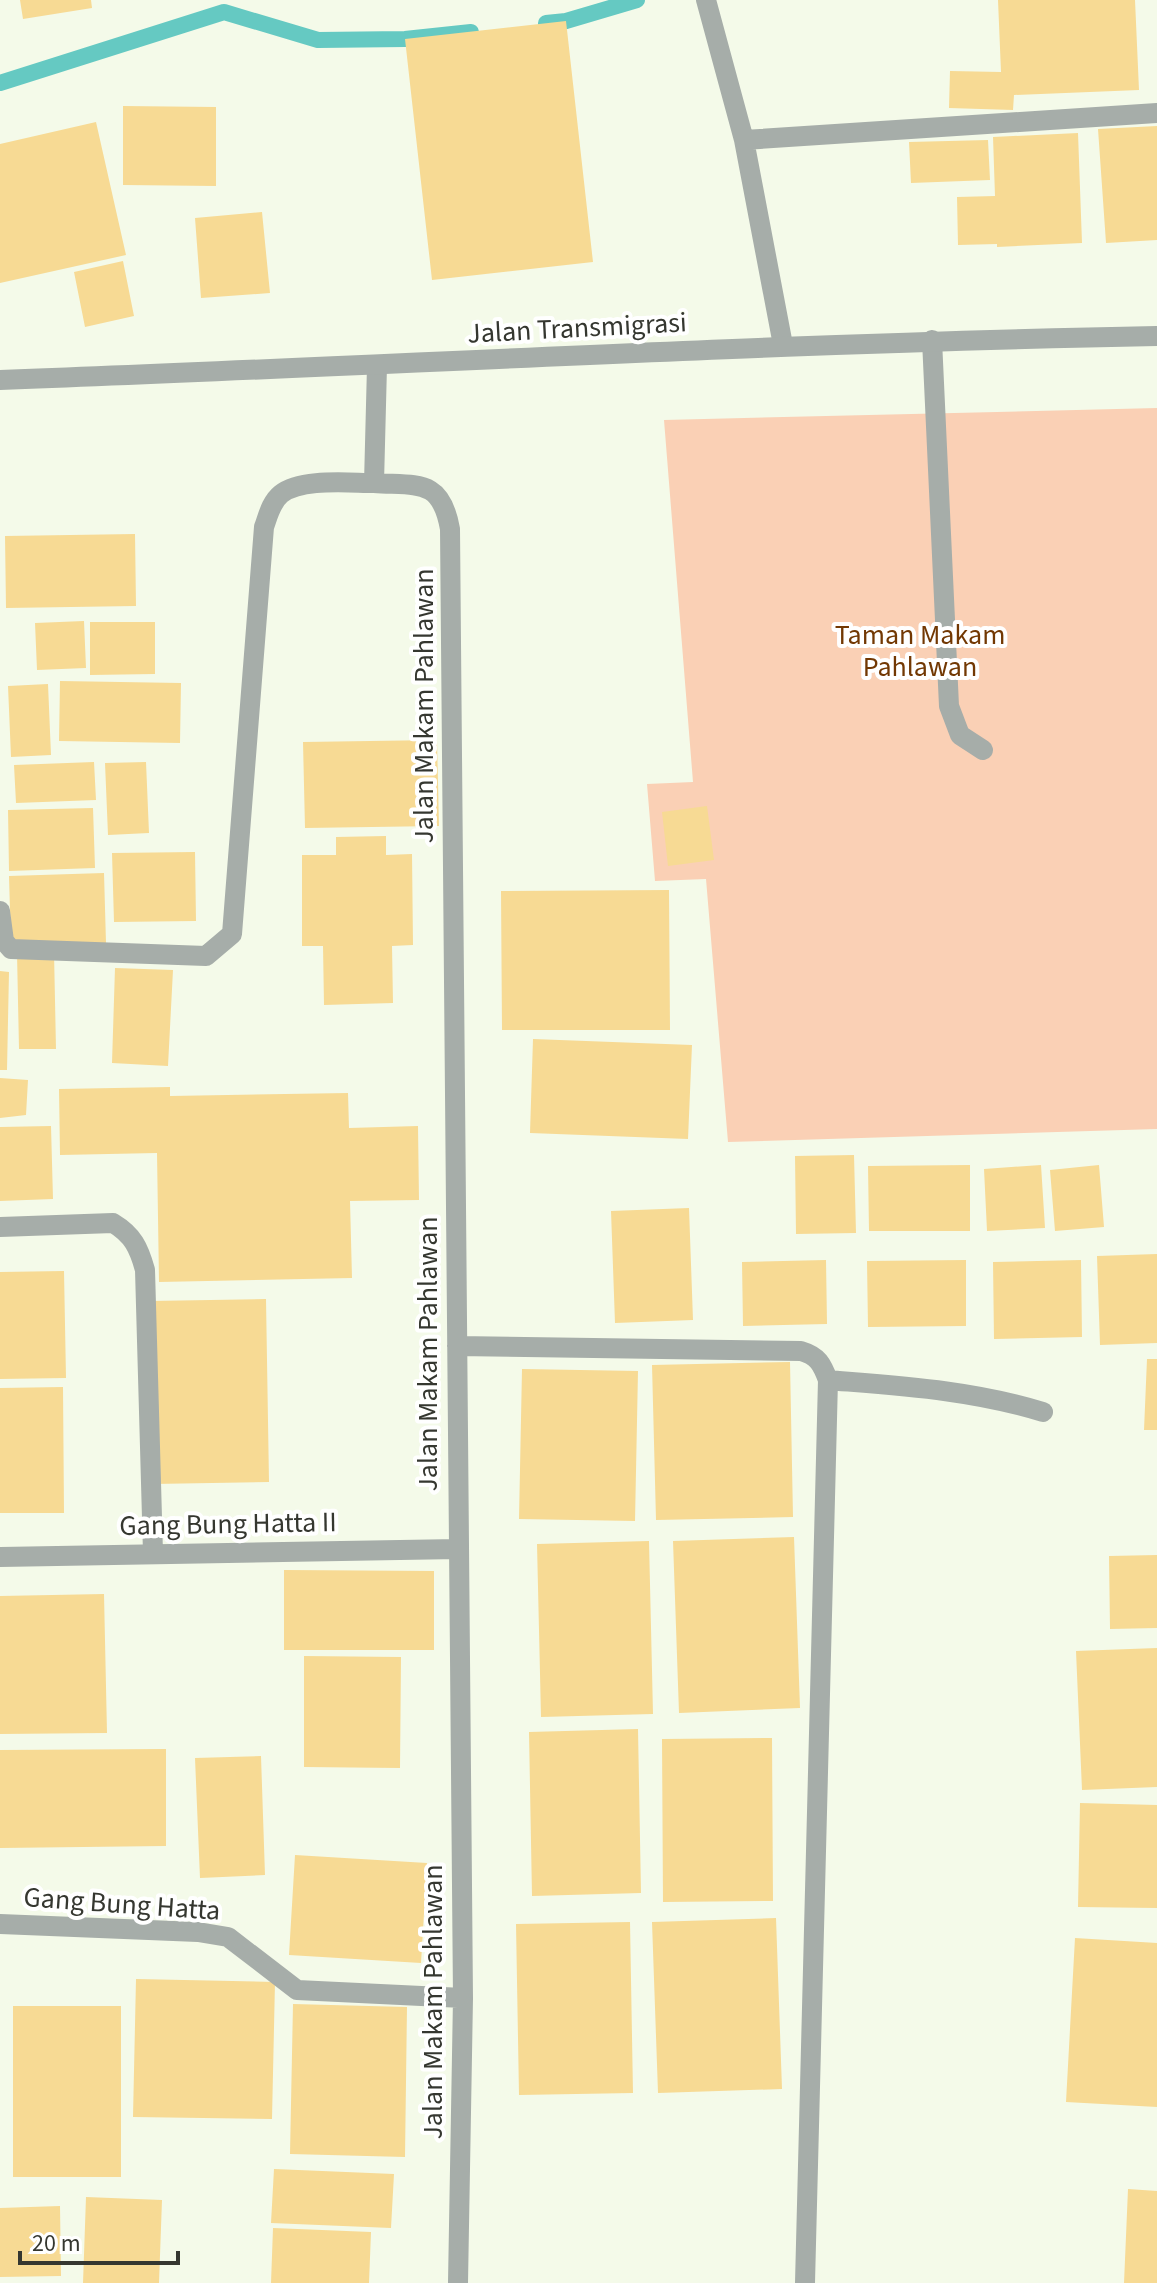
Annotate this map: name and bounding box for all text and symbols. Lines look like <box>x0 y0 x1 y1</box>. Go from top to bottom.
street label: Jalan Transmigrasi <box>466 302 688 354</box>
street label: Jalan Makam Pahlawan <box>404 568 444 844</box>
park label: Taman Makam Pahlawan <box>835 615 1005 687</box>
street label: Jalan Makam Pahlawan <box>408 1216 448 1492</box>
street label: Gang Bung Hatta II <box>119 1502 337 1546</box>
street label: Jalan Makam Pahlawan <box>413 1864 453 2140</box>
street label: Gang Bung Hatta <box>22 1877 222 1931</box>
scale bar <box>20 2215 178 2265</box>
text: 20 m <box>32 2226 81 2261</box>

